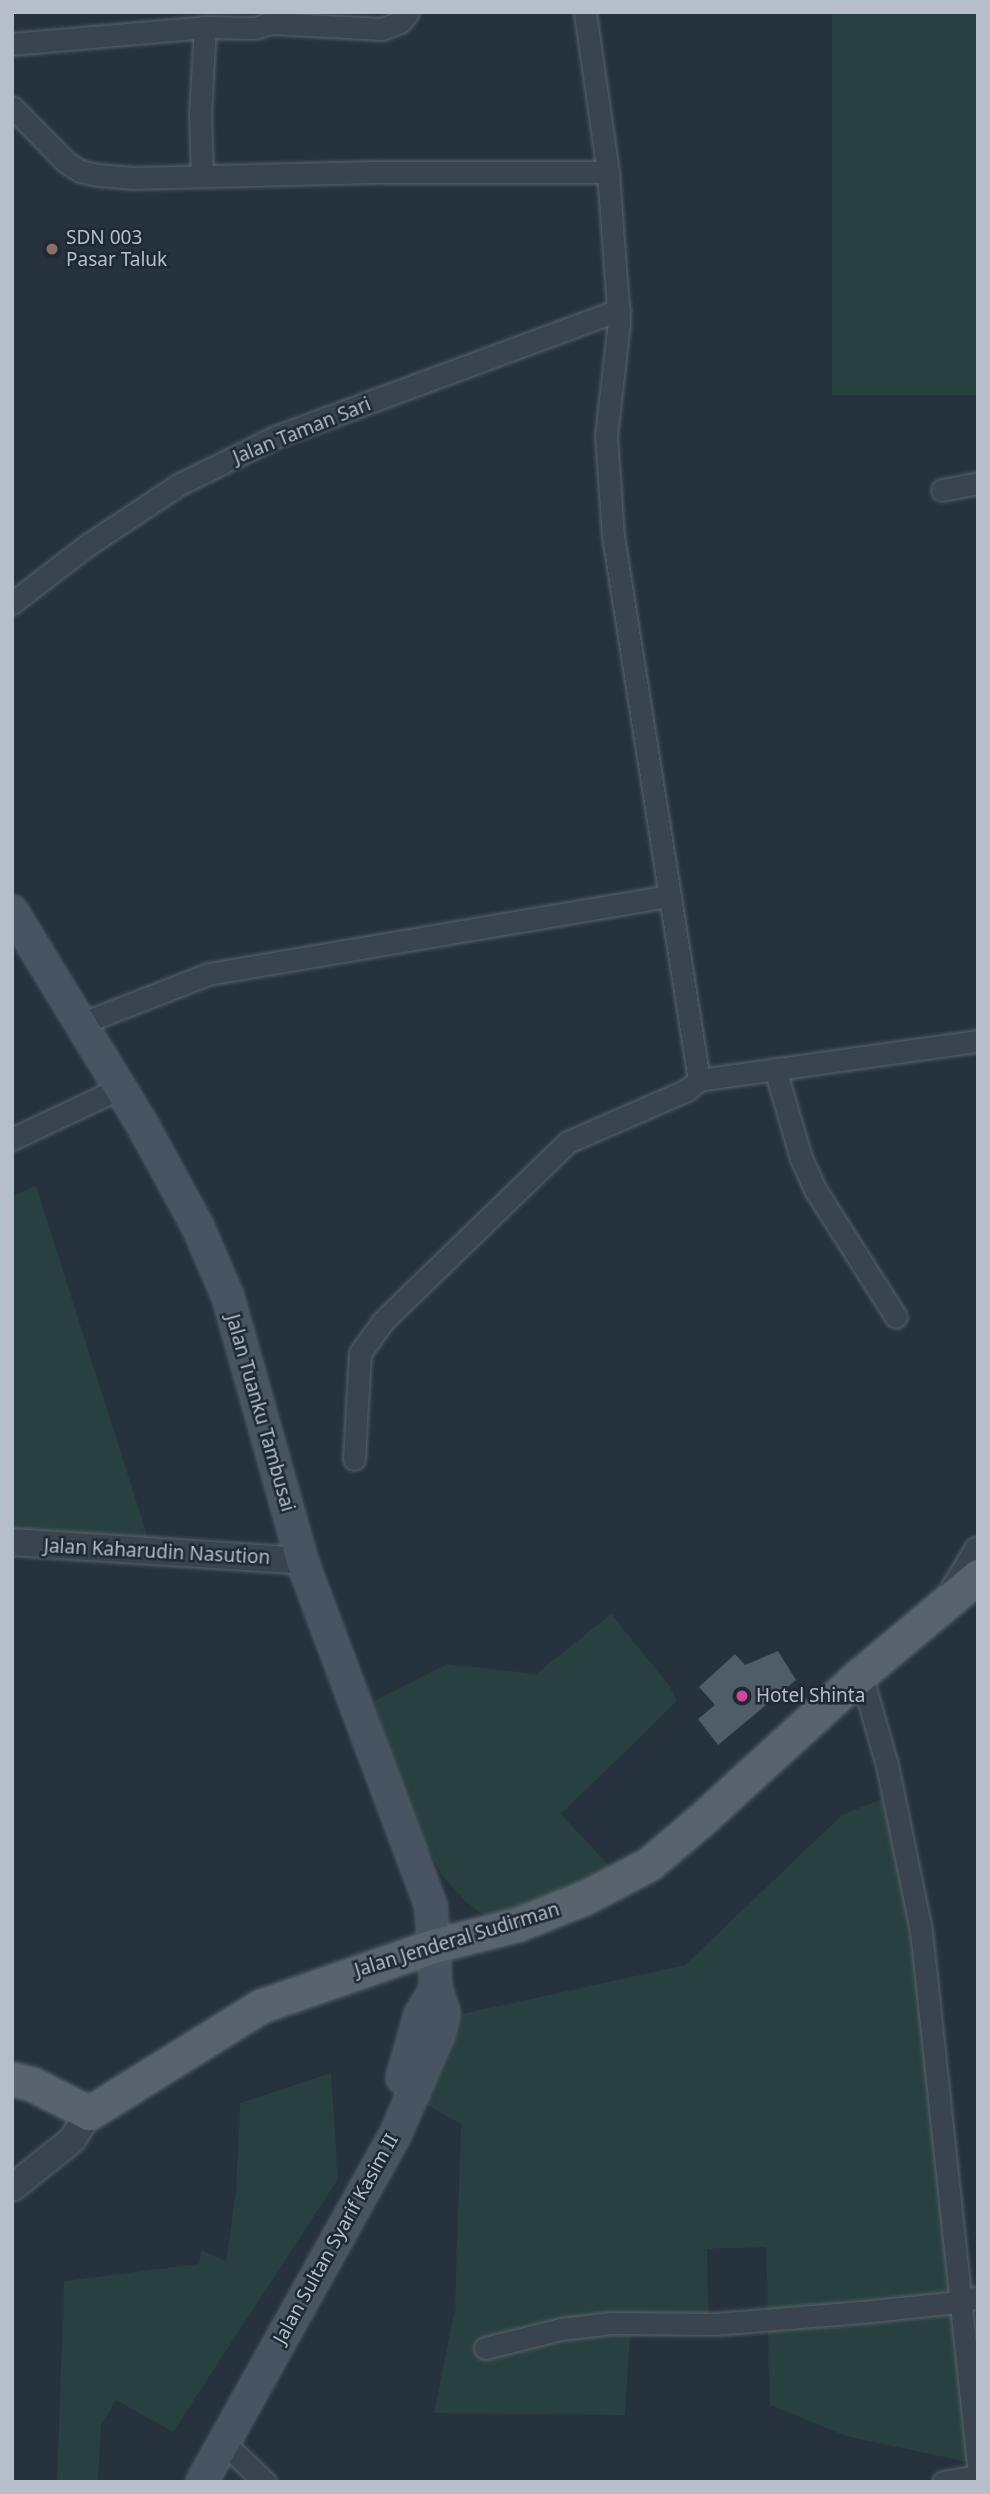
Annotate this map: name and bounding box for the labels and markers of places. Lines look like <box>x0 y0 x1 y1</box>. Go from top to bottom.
place label: SDN 003 Pasar Taluk <box>66 227 167 271</box>
marker: SDN 003 Pasar Taluk <box>44 241 60 257</box>
place label: Hotel Shinta <box>756 1685 865 1707</box>
marker: Hotel Shinta <box>734 1688 750 1704</box>

